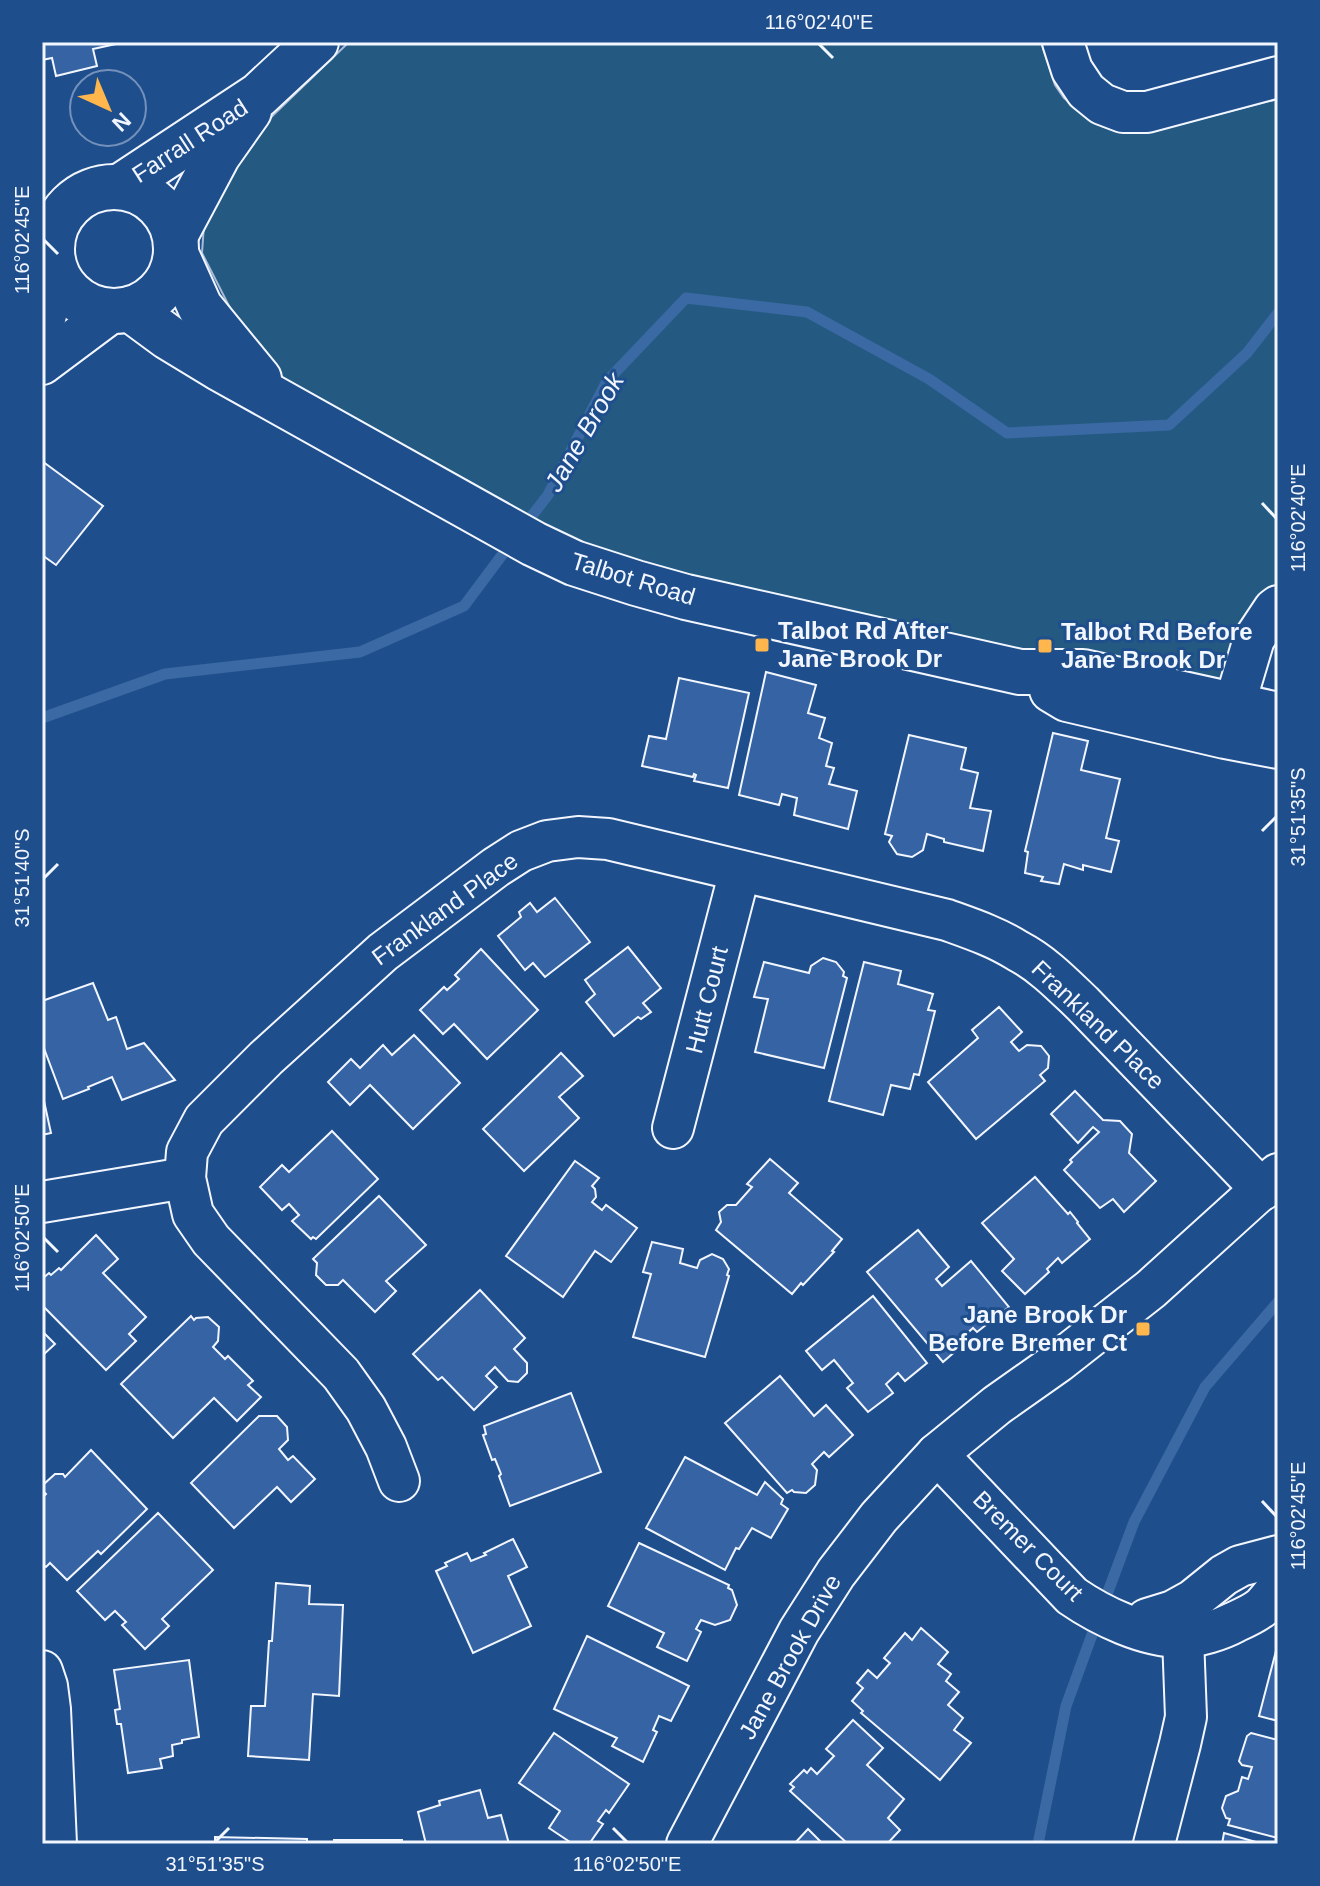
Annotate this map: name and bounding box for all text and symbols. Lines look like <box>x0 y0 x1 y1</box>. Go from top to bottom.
text: 116°02'40"E <box>765 11 873 33</box>
north arrow <box>68 68 148 148</box>
street label: Farrall Road <box>127 93 252 188</box>
text: N <box>107 108 136 137</box>
text: 116°02'45"E <box>11 186 33 294</box>
water label: Jane Brook <box>538 366 631 497</box>
text: 116°02'40"E <box>1287 464 1309 572</box>
street label: Talbot Road <box>568 547 698 610</box>
place label: Talbot Rd After Jane Brook Dr <box>778 617 949 672</box>
place label: Talbot Rd Before Jane Brook Dr <box>1061 618 1253 673</box>
marker: Talbot Rd After Jane Brook Dr <box>753 636 771 654</box>
marker: Talbot Rd Before Jane Brook Dr <box>1036 637 1054 655</box>
text: 31°51'35"S <box>1287 768 1309 867</box>
text: 31°51'40"S <box>11 829 33 928</box>
street label: Frankland Place <box>367 847 523 970</box>
street label: Hutt Court <box>680 943 733 1056</box>
street label: Frankland Place <box>1027 955 1170 1095</box>
text: 116°02'50"E <box>11 1184 33 1292</box>
place label: Jane Brook Dr Before Bremer Ct <box>928 1301 1127 1356</box>
marker: Jane Brook Dr Before Bremer Ct <box>1134 1320 1152 1338</box>
text: 116°02'45"E <box>1287 1462 1309 1570</box>
street label: Bremer Court <box>968 1485 1089 1606</box>
street label: Jane Brook Drive <box>733 1570 846 1744</box>
text: 31°51'35"S <box>166 1853 265 1875</box>
text: 116°02'50"E <box>573 1853 681 1875</box>

